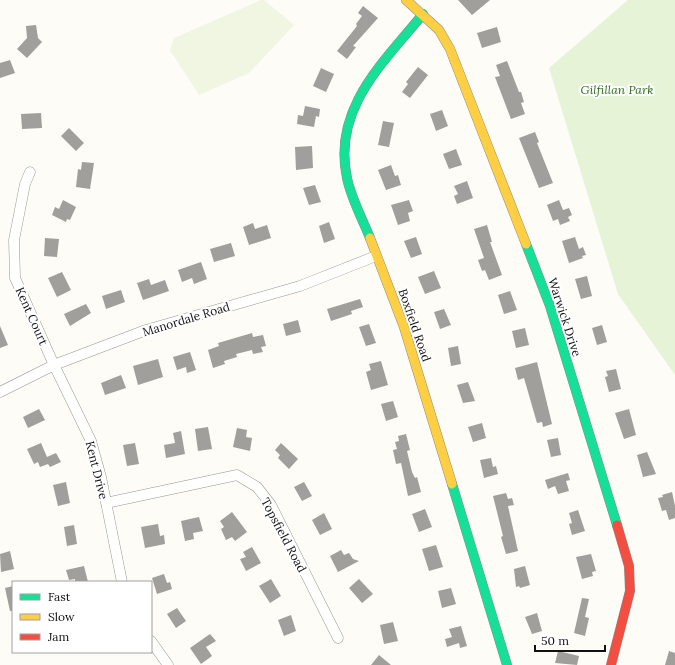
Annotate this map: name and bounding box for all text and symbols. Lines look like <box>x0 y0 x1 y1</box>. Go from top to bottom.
park label: Gilfillan Park <box>580 82 654 97</box>
street label: Warwick Drive <box>545 276 585 359</box>
street label: Kent Court <box>13 285 52 348</box>
street label: Boxfield Road <box>396 287 434 363</box>
street label: Manordale Road <box>140 299 232 339</box>
street label: Kent Drive <box>83 439 112 501</box>
street label: Topsfield Road <box>258 495 310 575</box>
legend <box>12 581 152 653</box>
text: Fast <box>48 589 71 604</box>
text: Slow <box>48 609 75 624</box>
scale bar <box>535 627 605 653</box>
text: Jam <box>47 629 69 644</box>
text: 50 m <box>541 633 569 648</box>

